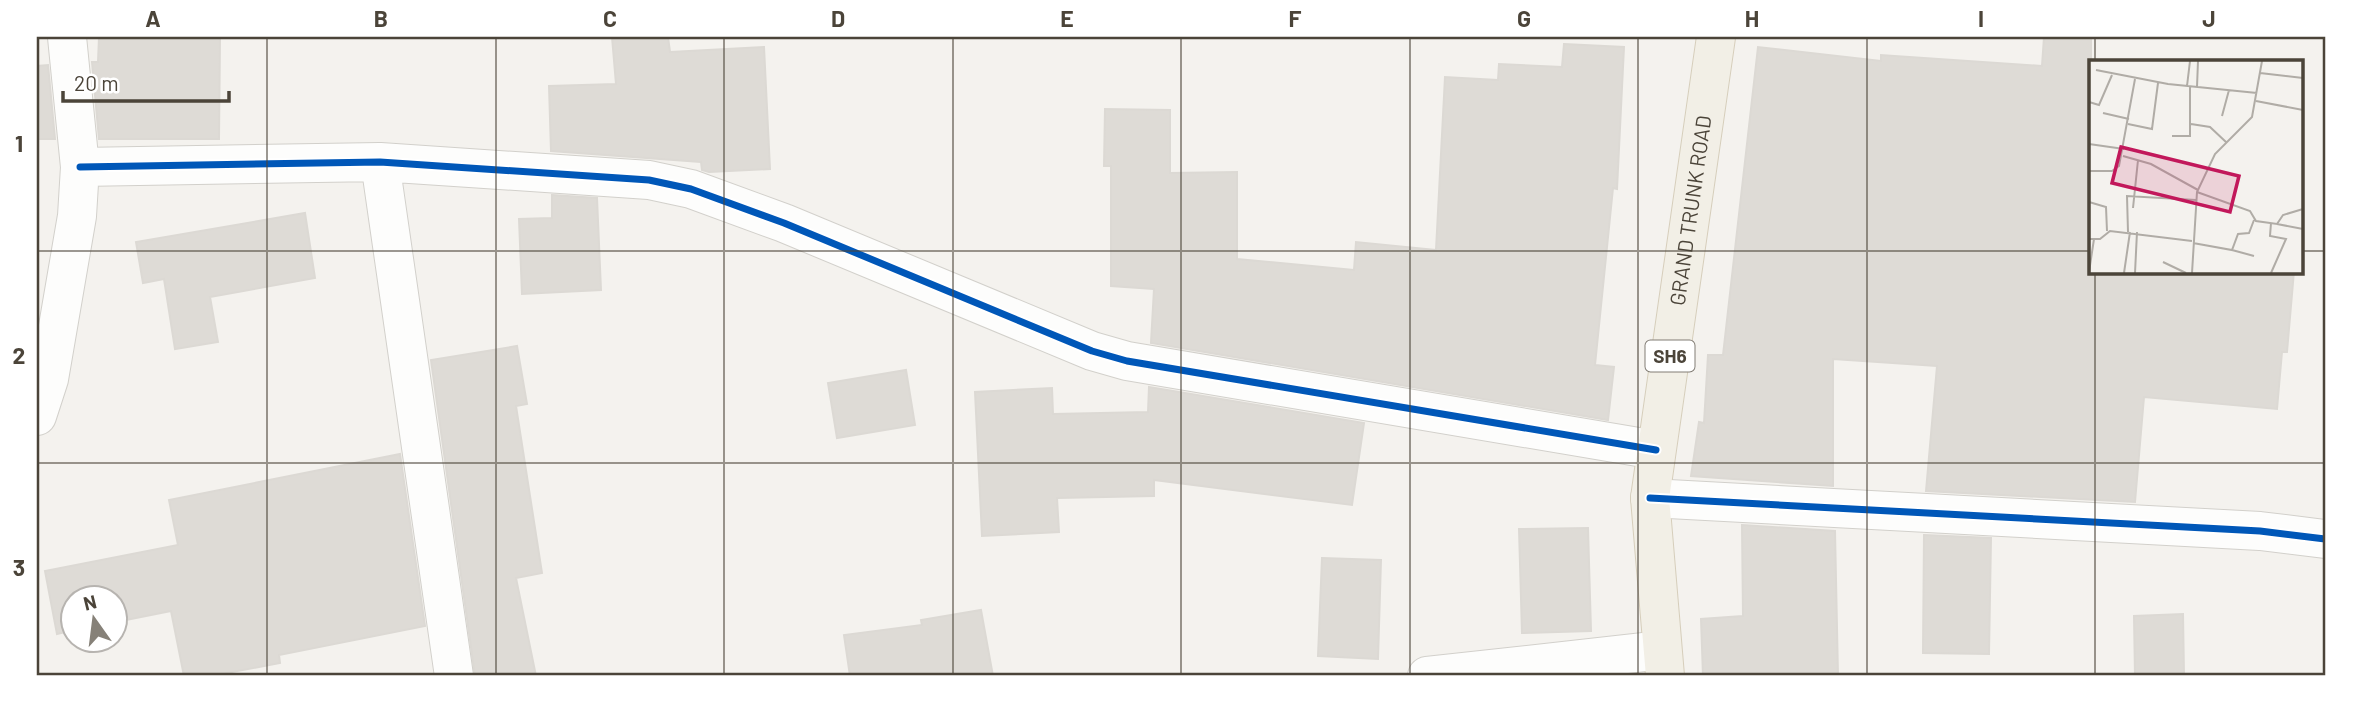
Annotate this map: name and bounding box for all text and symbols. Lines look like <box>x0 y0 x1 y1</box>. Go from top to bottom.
text: A <box>145 4 161 32</box>
text: B <box>374 4 388 32</box>
text: C <box>603 4 617 32</box>
text: D <box>831 4 845 32</box>
text: E <box>1060 4 1074 32</box>
text: F <box>1289 4 1302 32</box>
text: G <box>1517 4 1531 32</box>
text: H <box>1745 4 1759 32</box>
text: I <box>1978 4 1984 32</box>
text: J <box>2202 4 2216 32</box>
scale bar <box>63 60 229 104</box>
inset map <box>2089 60 2302 273</box>
text: 20 m <box>74 70 119 95</box>
street label: GRAND TRUNK ROAD <box>1664 114 1716 307</box>
text: 1 <box>15 129 23 157</box>
road number: SH6 <box>1646 340 1694 372</box>
text: 2 <box>13 341 25 369</box>
text: 3 <box>13 553 25 581</box>
north arrow <box>60 584 130 654</box>
text: N <box>81 589 99 615</box>

